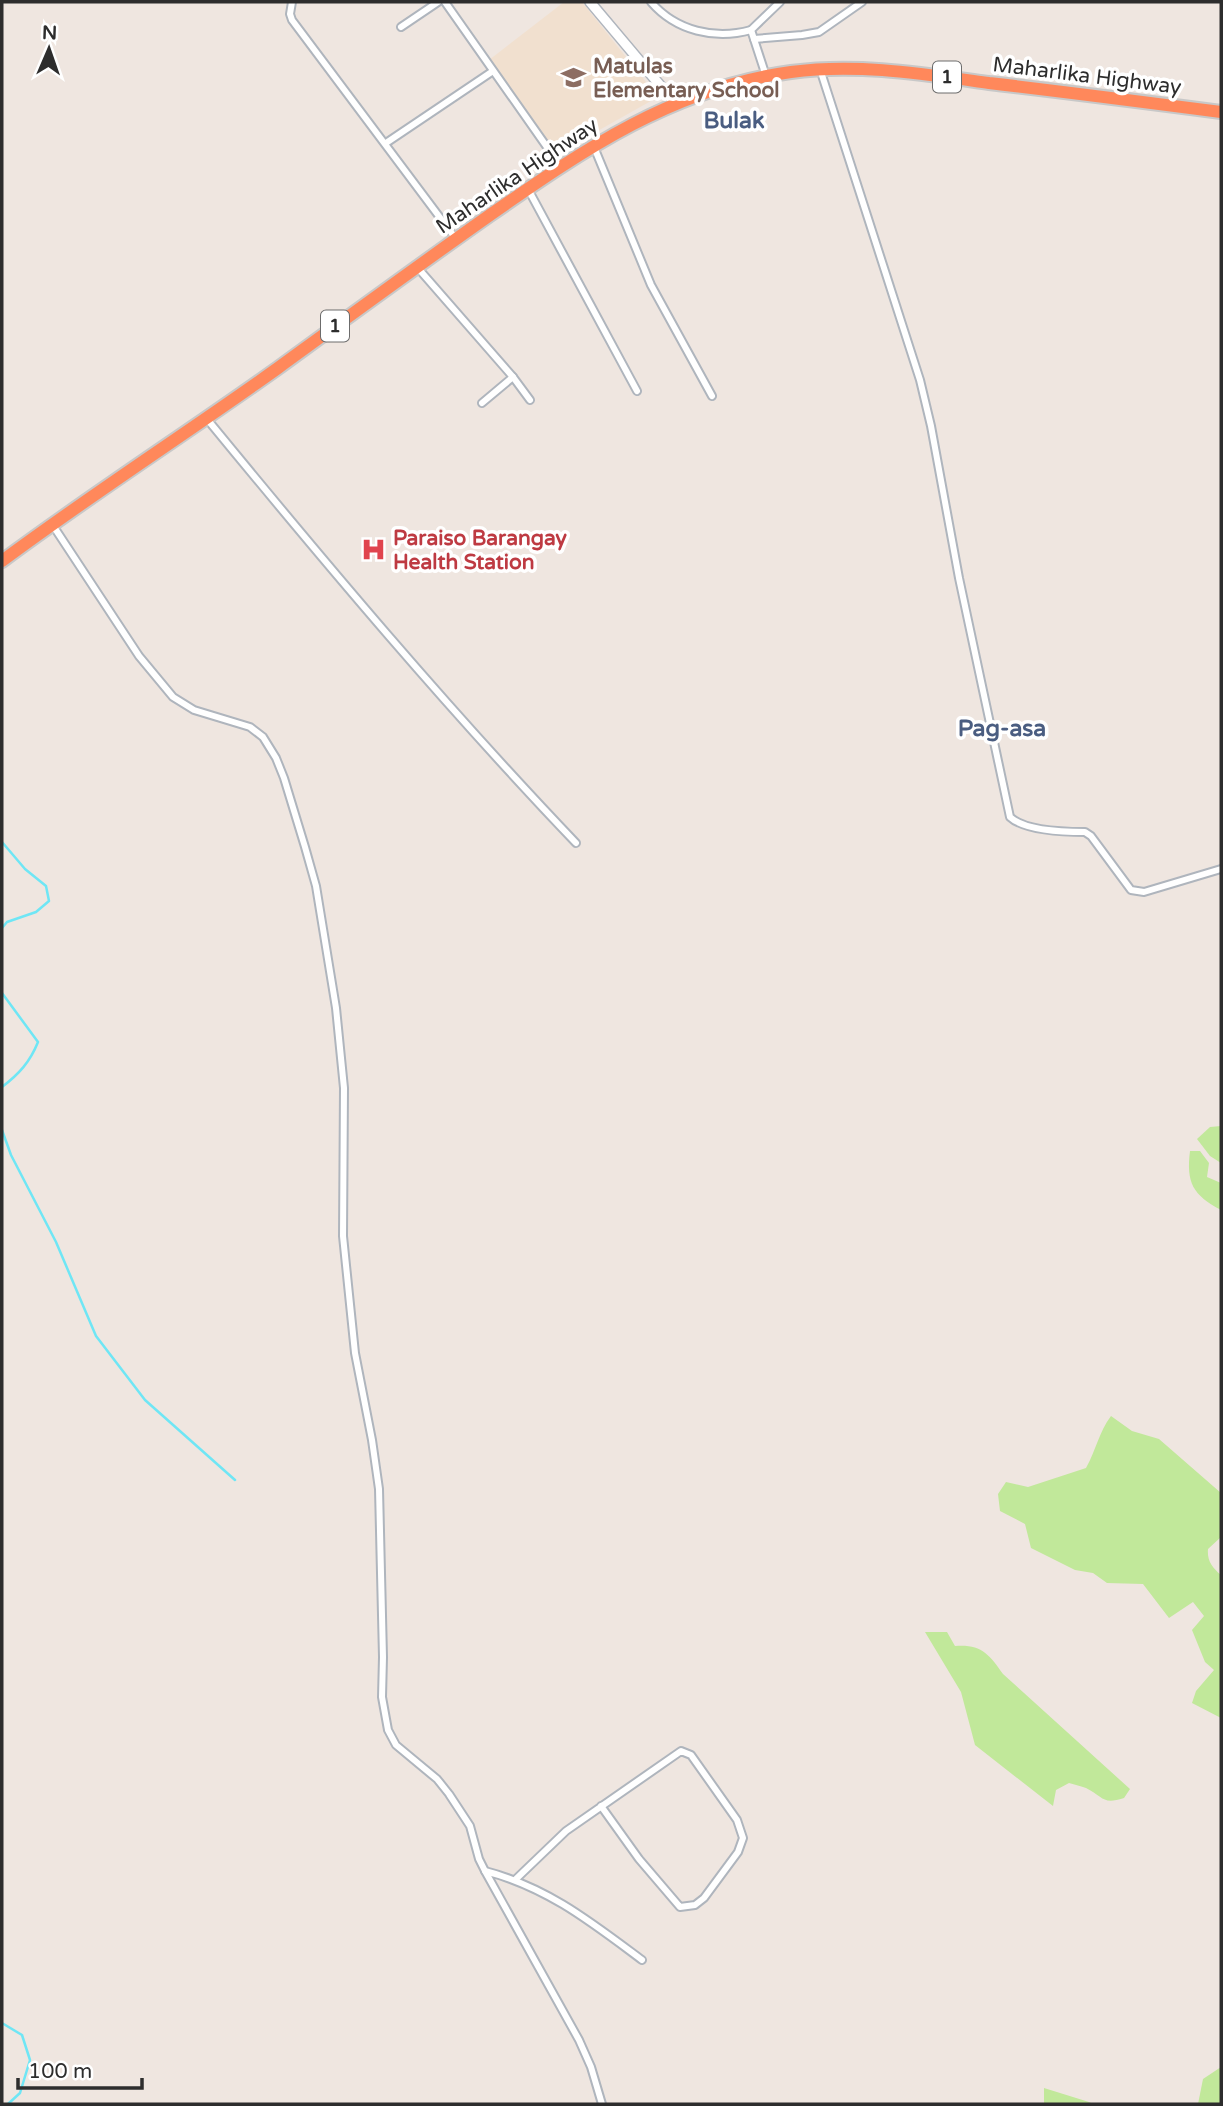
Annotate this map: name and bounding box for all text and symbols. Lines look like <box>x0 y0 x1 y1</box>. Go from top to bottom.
north arrow <box>14 14 84 84</box>
text: N <box>42 22 58 44</box>
street label: Maharlika Highway <box>991 52 1183 100</box>
place label: Matulas Elementary School <box>593 54 780 103</box>
road number: 1 <box>933 61 961 92</box>
school or university icon: Matulas Elementary School <box>559 64 587 92</box>
district label: Bulak <box>704 107 765 135</box>
street label: Maharlika Highway <box>431 113 603 239</box>
road number: 1 <box>321 310 349 342</box>
place label: Paraiso Barangay Health Station <box>393 526 568 575</box>
hospital icon: Paraiso Barangay Health Station <box>359 536 387 564</box>
district label: Pag-asa <box>958 715 1046 743</box>
scale bar <box>18 2046 142 2090</box>
text: 100 m <box>28 2059 92 2084</box>

